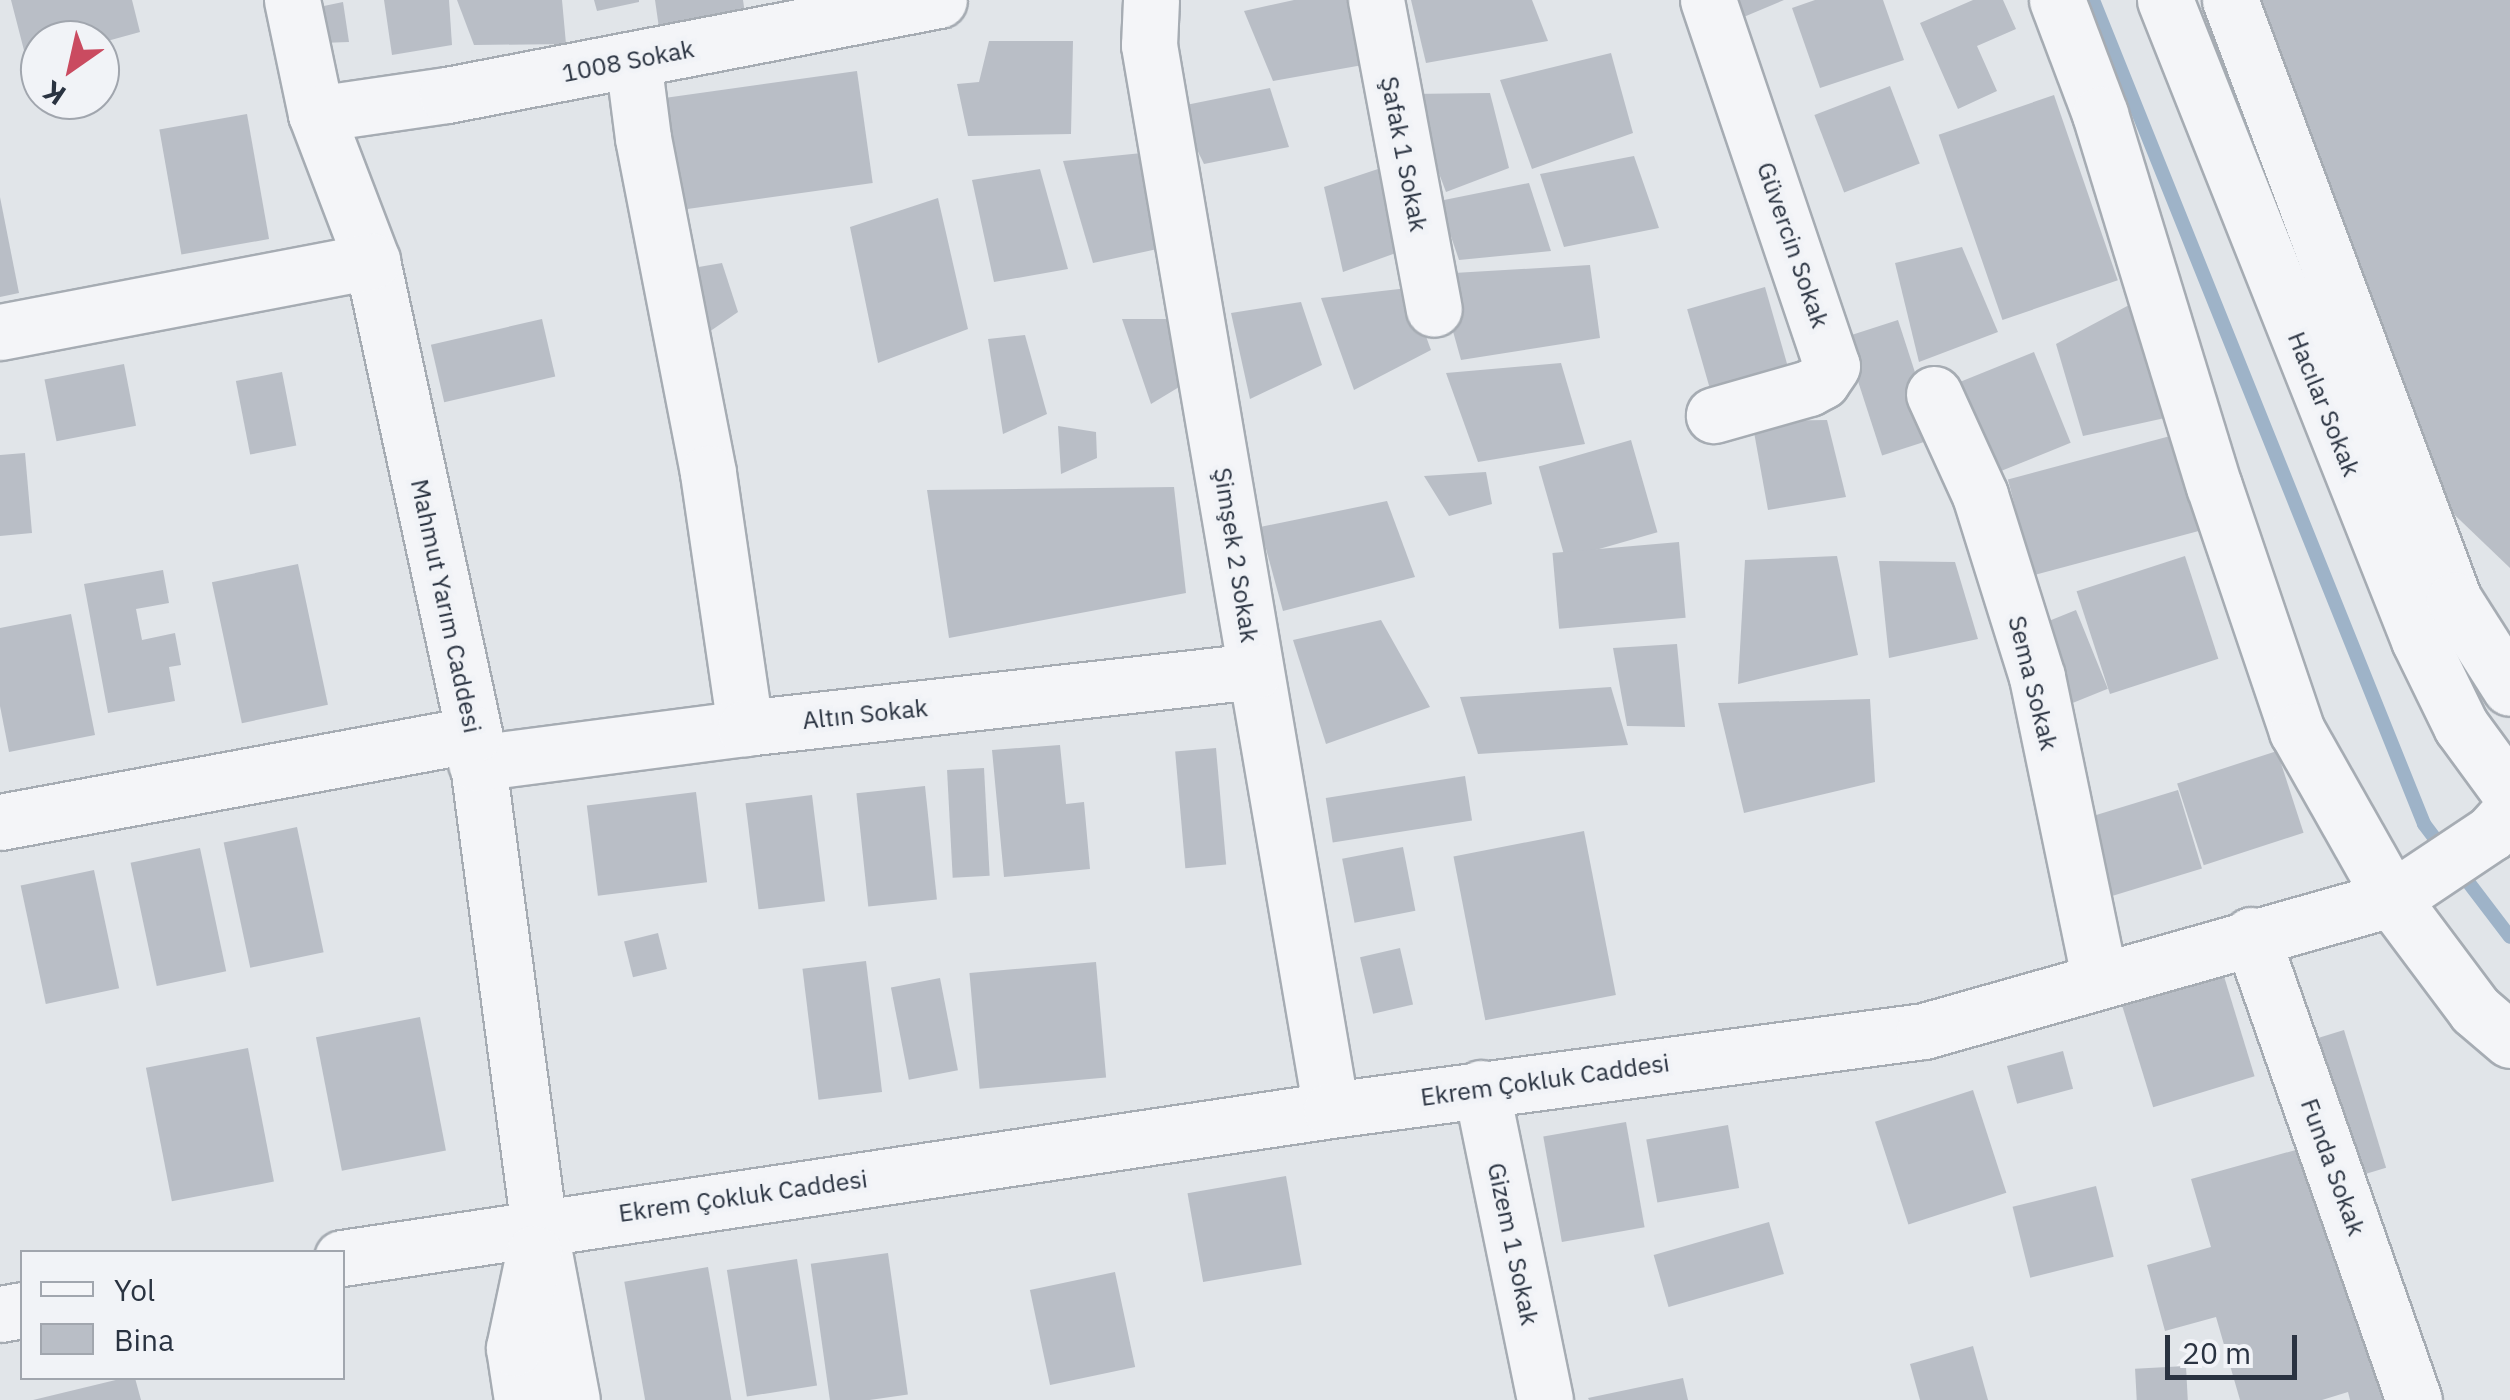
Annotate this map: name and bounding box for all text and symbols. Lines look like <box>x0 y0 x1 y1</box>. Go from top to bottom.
north arrow <box>20 20 120 120</box>
street label: 1008 Sokak <box>559 33 697 89</box>
text: K <box>36 73 72 114</box>
street label: Şafak 1 Sokak <box>1374 74 1434 234</box>
street label: Güvercin Sokak <box>1751 158 1835 332</box>
street label: Hacılar Sokak <box>2281 327 2367 481</box>
street label: Şimşek 2 Sokak <box>1207 465 1265 645</box>
street label: Mahmut Yarım Caddesi <box>404 476 488 736</box>
street label: Sema Sokak <box>2002 613 2064 753</box>
street label: Altın Sokak <box>801 693 929 735</box>
street label: Ekrem Çokluk Caddesi <box>1419 1048 1671 1112</box>
street label: Funda Sokak <box>2294 1094 2372 1240</box>
street label: Gizem 1 Sokak <box>1481 1160 1545 1328</box>
street label: Ekrem Çokluk Caddesi <box>617 1164 869 1228</box>
legend <box>20 1250 345 1380</box>
text: Yol <box>114 1270 155 1309</box>
scale bar <box>2170 1315 2302 1377</box>
text: Bina <box>114 1320 174 1359</box>
text: 20 m <box>2182 1333 2251 1372</box>

